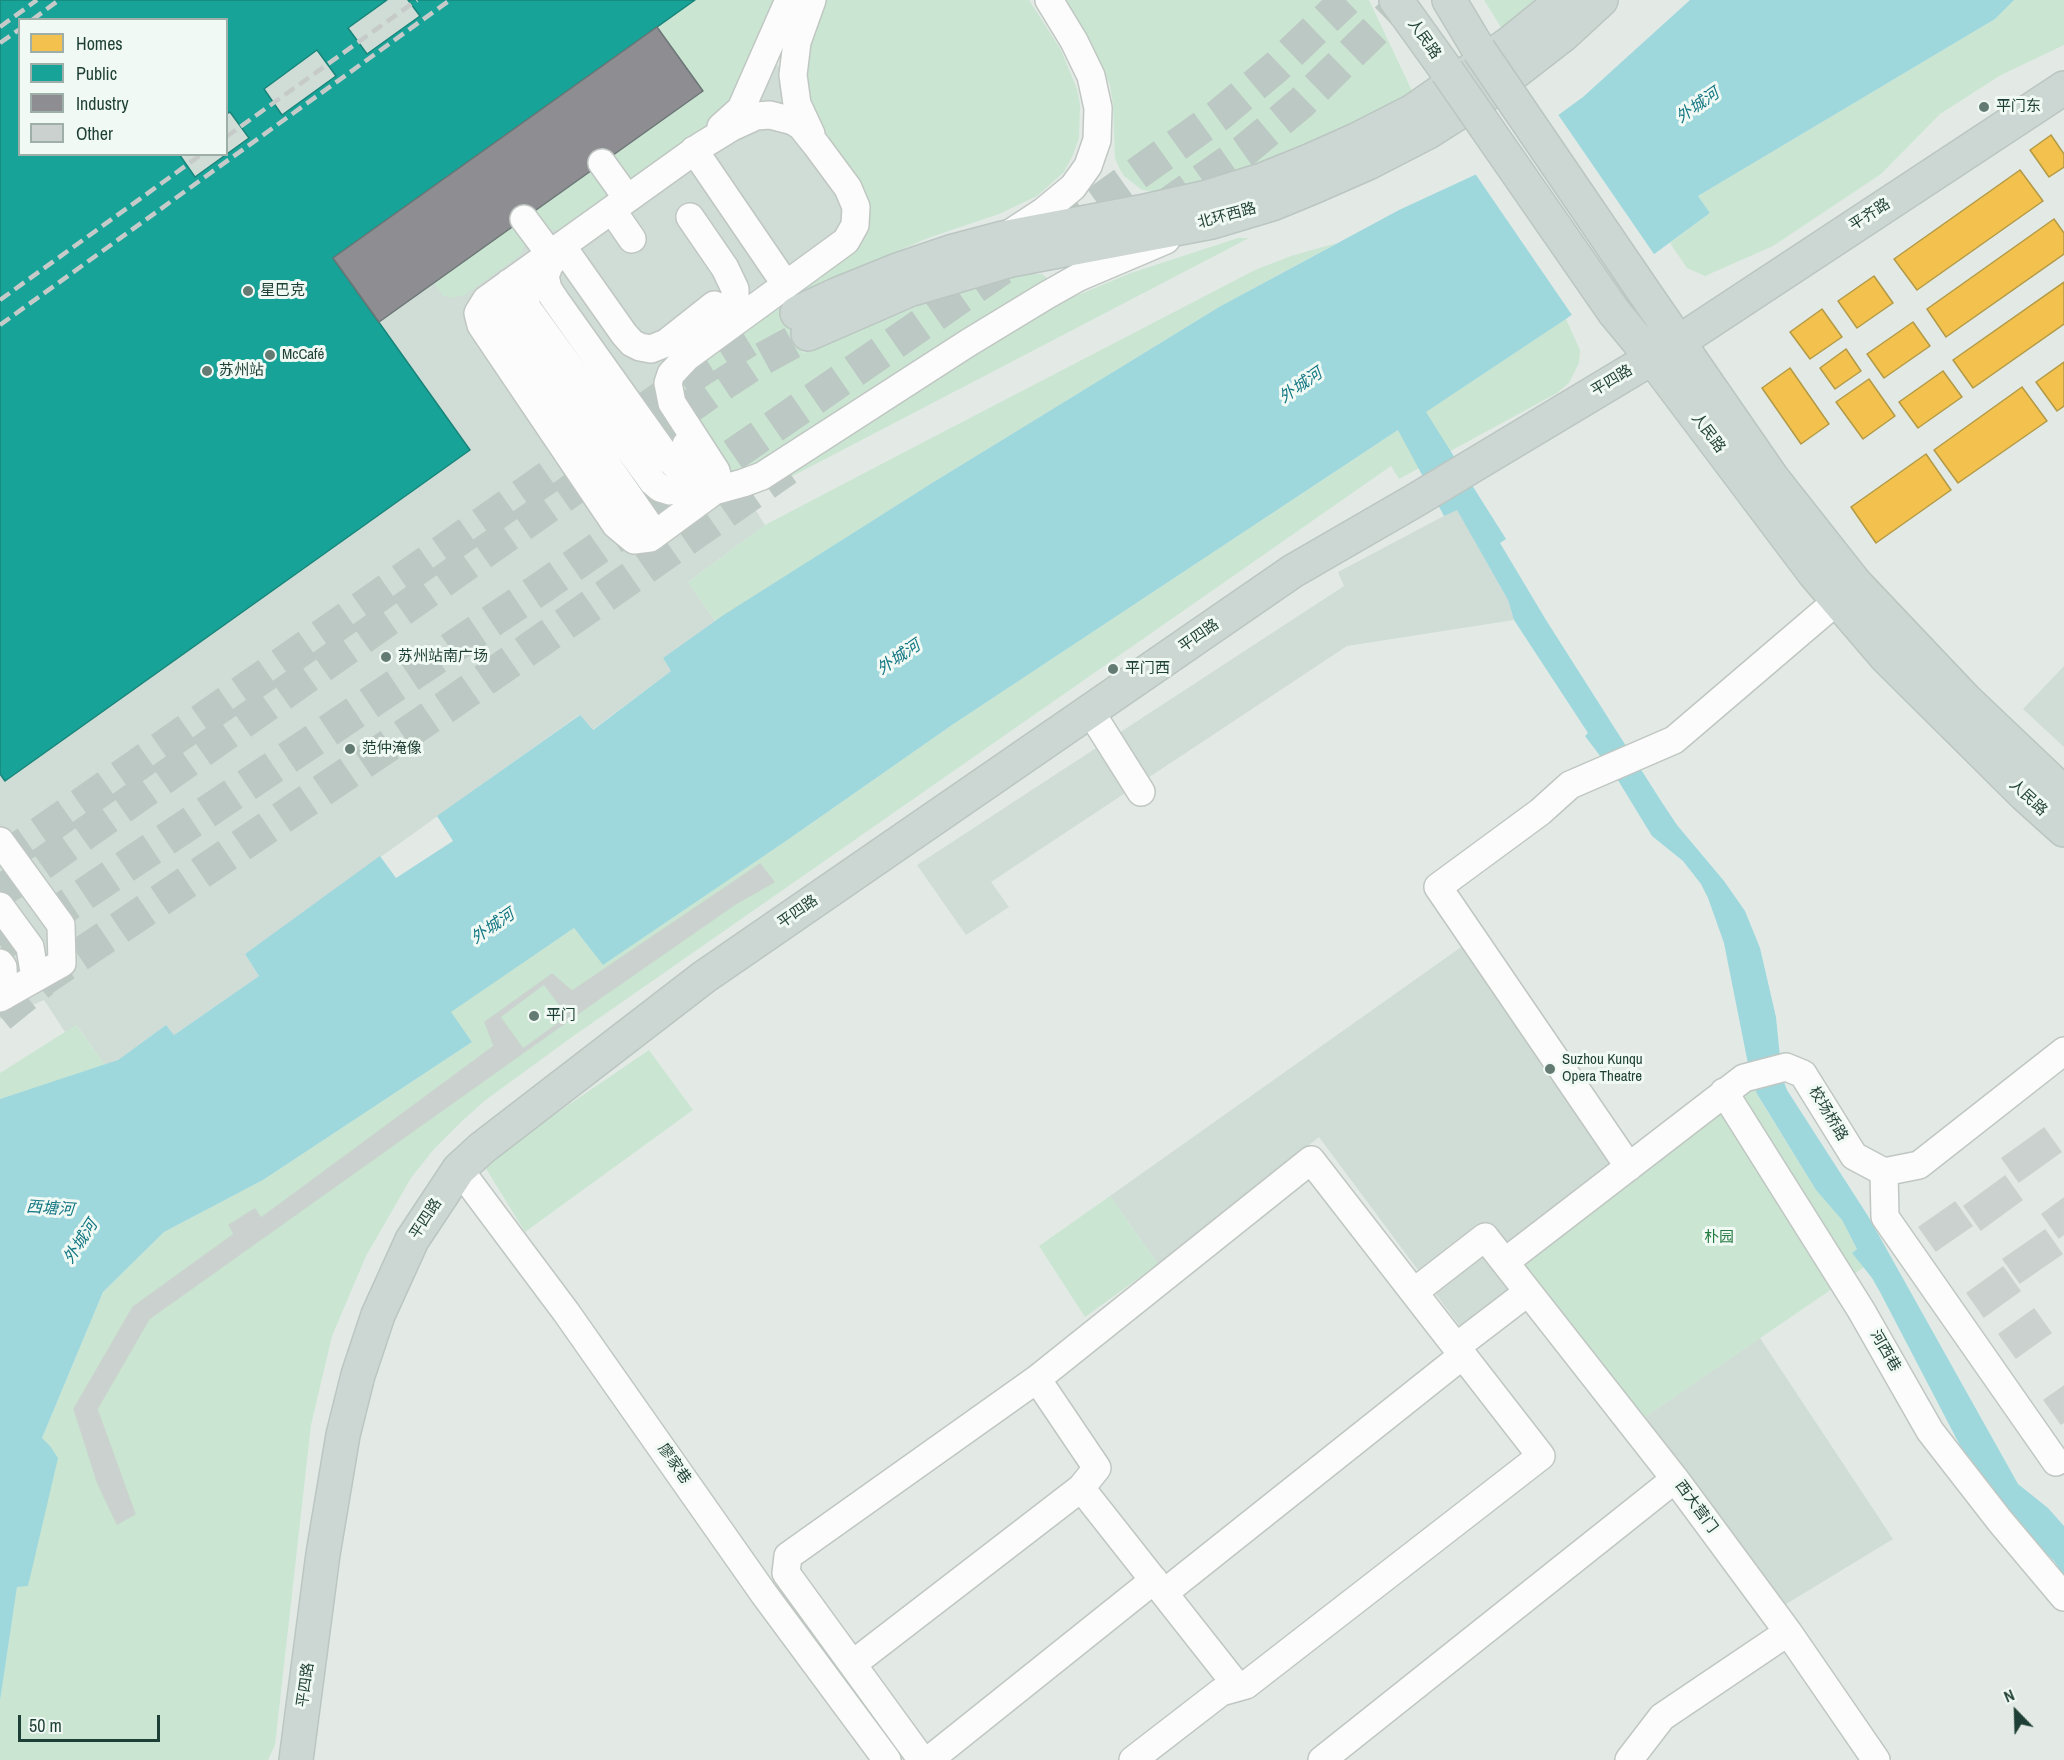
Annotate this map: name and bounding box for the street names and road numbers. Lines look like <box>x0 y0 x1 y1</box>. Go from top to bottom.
street label: 人民路 <box>1404 15 1444 63</box>
street label: 平齐路 <box>1846 195 1894 235</box>
street label: 北环西路 <box>1196 200 1258 232</box>
street label: 平四路 <box>1588 362 1636 400</box>
street label: 人民路 <box>1687 410 1729 456</box>
street label: 平四路 <box>1175 616 1223 656</box>
street label: 人民路 <box>2005 776 2051 820</box>
street label: 平四路 <box>774 892 822 932</box>
street label: 校场桥路 <box>1805 1084 1851 1144</box>
street label: 平四路 <box>406 1195 446 1243</box>
street label: 河西巷 <box>1866 1327 1904 1375</box>
street label: 廖家巷 <box>654 1440 694 1488</box>
street label: 西大营门 <box>1671 1477 1721 1537</box>
street label: 平四路 <box>294 1661 318 1709</box>

